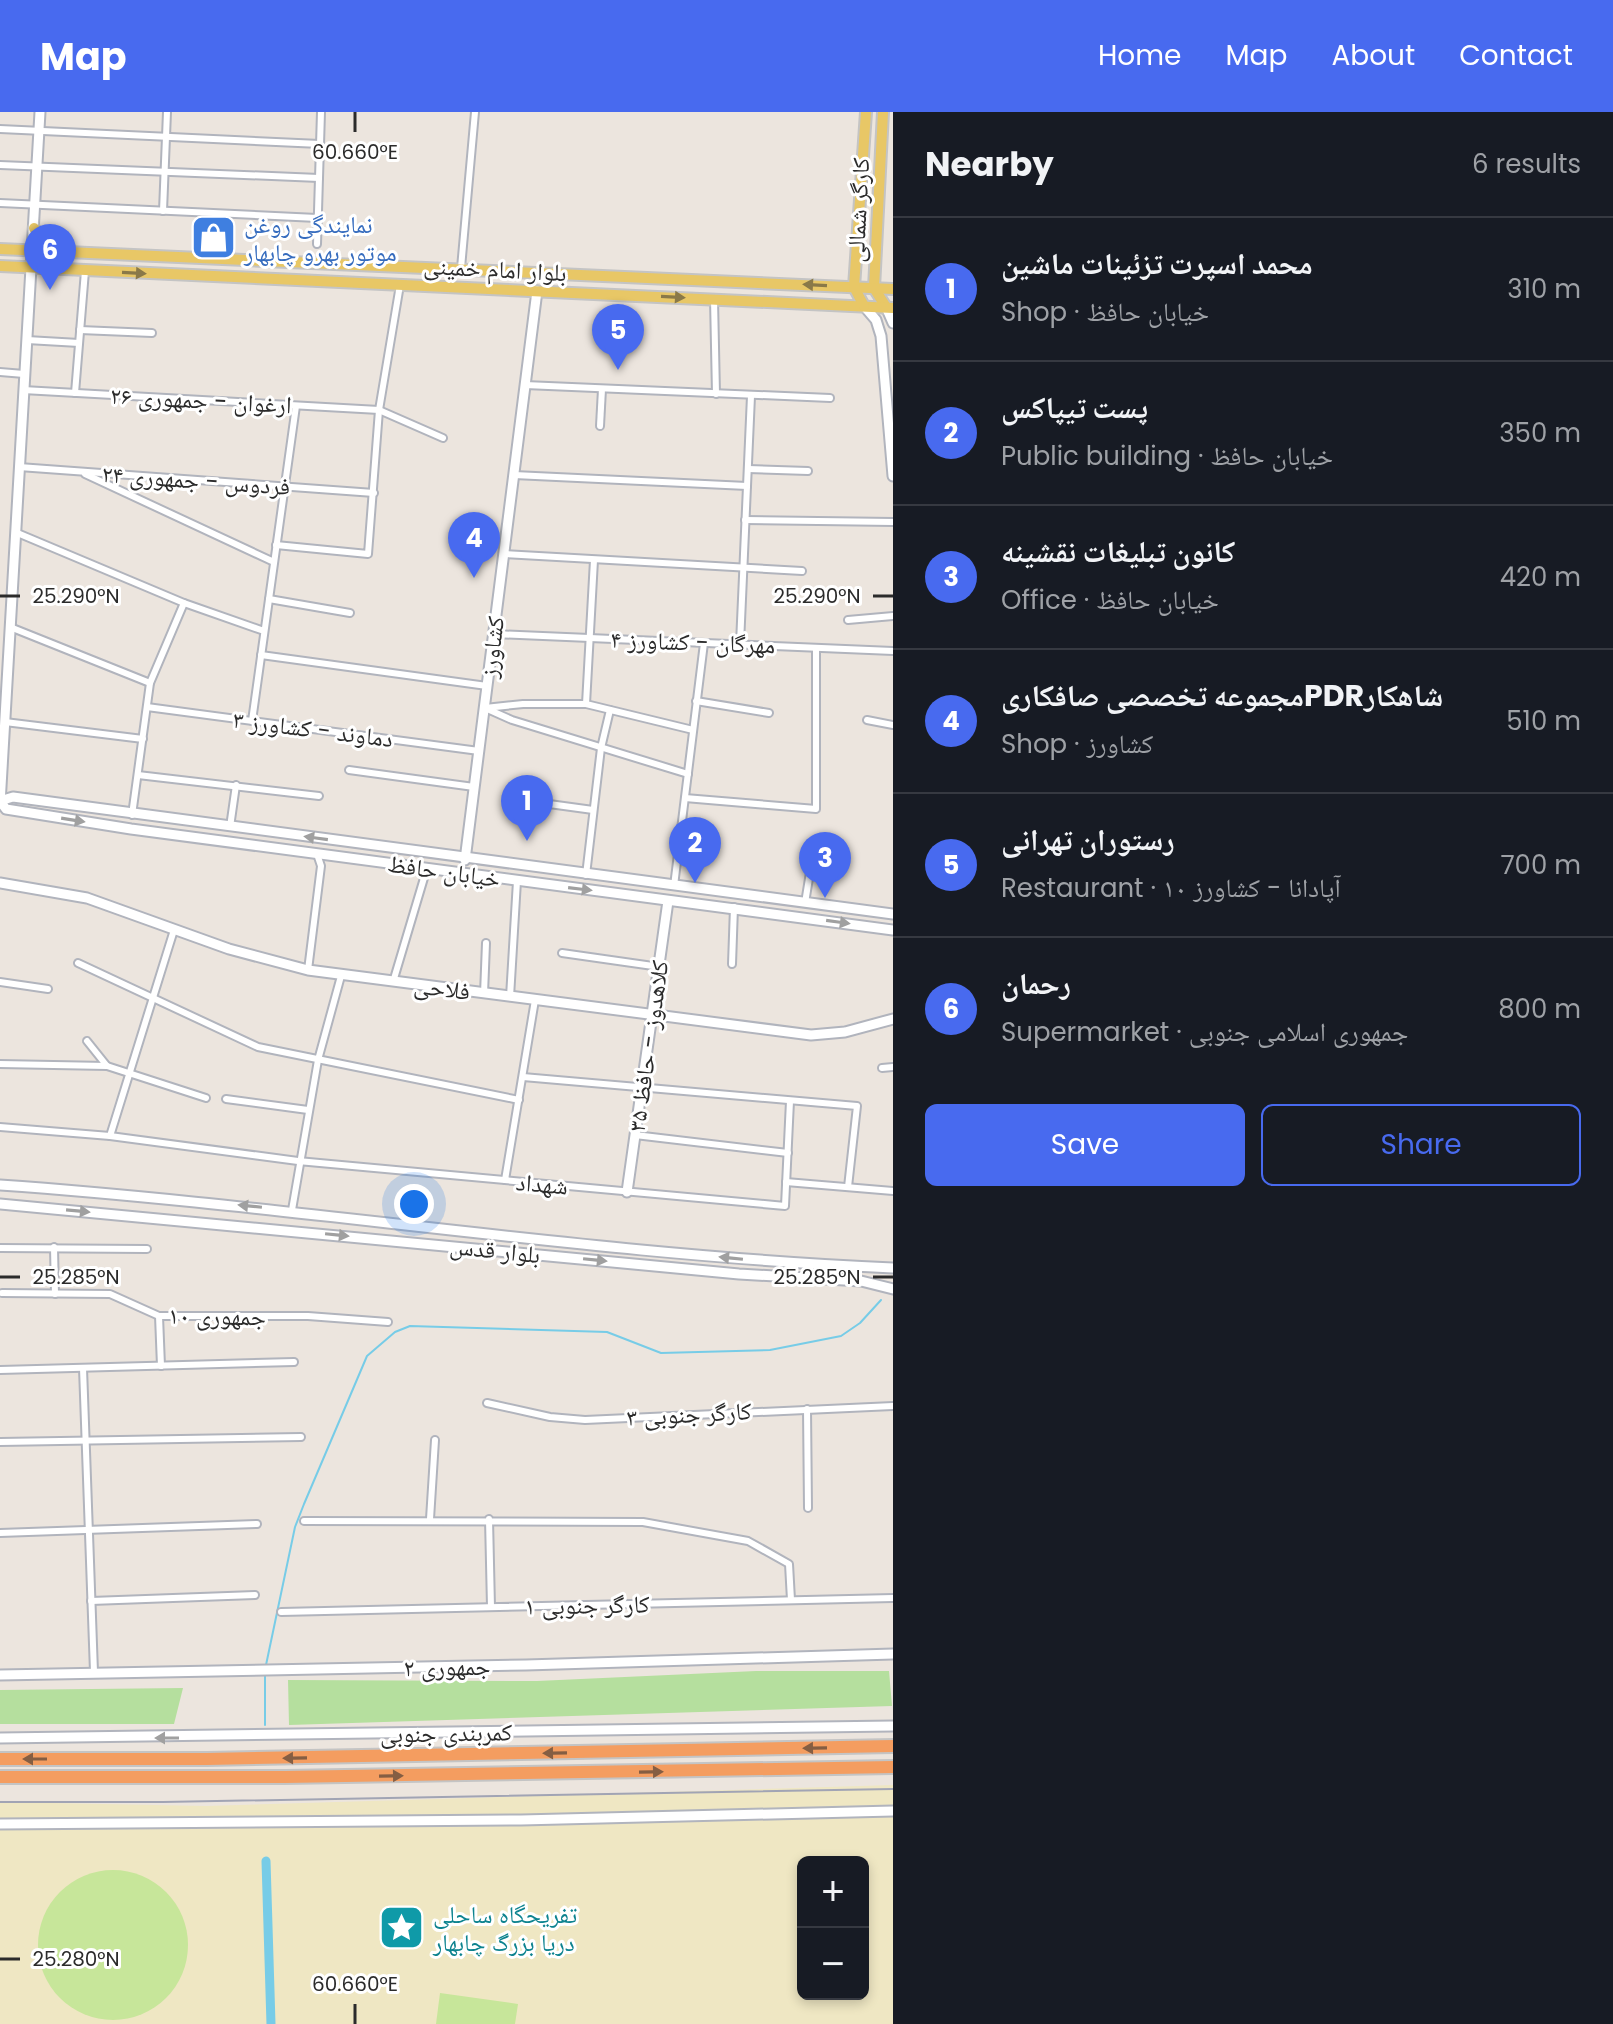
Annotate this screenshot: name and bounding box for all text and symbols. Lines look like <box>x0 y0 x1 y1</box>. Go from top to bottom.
text: Map <box>40 30 127 83</box>
text: Home <box>1098 36 1181 75</box>
text: Map <box>1225 36 1287 75</box>
text: About <box>1331 36 1415 75</box>
text: Contact <box>1459 36 1573 75</box>
text: 60.660°E <box>312 138 398 166</box>
text: Nearby <box>925 140 1054 188</box>
text: 6 results <box>1472 146 1581 182</box>
street label: کارگر شمالی <box>839 157 877 263</box>
place label: نمایندگی روغن موتور بهرو چابهار <box>243 208 397 269</box>
shop icon: نمایندگی روغن موتور بهرو چابهار <box>189 214 237 262</box>
pin: 6 <box>24 224 76 290</box>
text: محمد اسپرت تزئینات ماشین <box>1001 242 1313 285</box>
street label: بلوار امام خمینی <box>423 249 567 289</box>
one-way arrow <box>122 266 147 279</box>
text: 1 <box>946 271 956 307</box>
text: 310 m <box>1507 271 1581 307</box>
one-way arrow <box>802 278 827 291</box>
one-way arrow <box>661 291 686 304</box>
text: Shop · خیابان حافظ <box>1001 294 1209 330</box>
pin: 5 <box>592 304 644 370</box>
street label: ارغوان - جمهوری ۲۶ <box>109 379 293 421</box>
text: پست تیپاکس <box>1001 386 1148 429</box>
text: 2 <box>944 415 958 451</box>
text: 350 m <box>1499 415 1581 451</box>
text: Public building · خیابان حافظ <box>1001 438 1333 474</box>
street label: فردوس - جمهوری ۲۴ <box>101 457 291 503</box>
pin: 4 <box>448 512 500 578</box>
text: کانون تبلیغات نقشینه <box>1001 530 1235 573</box>
text: 3 <box>943 559 959 595</box>
text: 420 m <box>1500 559 1581 595</box>
text: 25.290°N <box>32 582 120 610</box>
text: 25.290°N <box>773 582 861 610</box>
text: Office · خیابان حافظ <box>1001 582 1219 618</box>
street label: کشاورز <box>472 614 512 681</box>
street label: مهرگان - کشاورز ۴ <box>610 623 776 661</box>
text: مجموعه تخصصی صافکاریPDRشاهکار <box>1001 674 1443 717</box>
street label: دماوند - کشاورز ۳ <box>231 703 395 755</box>
text: 4 <box>942 703 960 739</box>
text: 510 m <box>1506 703 1581 739</box>
text: Shop · کشاورز <box>1001 726 1153 762</box>
pin: 1 <box>501 775 553 841</box>
one-way arrow <box>61 814 86 827</box>
pin: 2 <box>669 817 721 883</box>
text: رستوران تهرانی <box>1001 818 1175 861</box>
one-way arrow <box>303 831 328 844</box>
pin: 3 <box>799 832 851 898</box>
street label: خیابان حافظ <box>386 847 502 895</box>
text: 5 <box>943 847 959 883</box>
text: 700 m <box>1500 847 1581 883</box>
text: Restaurant · آپادانا - کشاورز ۱۰ <box>1001 870 1341 906</box>
one-way arrow <box>568 883 593 896</box>
one-way arrow <box>826 916 851 929</box>
street label: کلاهدوز - حافظ ۳۵ <box>620 958 676 1134</box>
text: رحمان <box>1001 962 1071 1005</box>
street label: فلاحی <box>412 968 472 1008</box>
text: 6 <box>943 991 959 1027</box>
text: 800 m <box>1498 991 1581 1027</box>
text: Supermarket · جمهوری اسلامی جنوبی <box>1001 1014 1408 1050</box>
button: Save <box>925 1104 1245 1186</box>
button: Share <box>1261 1104 1581 1186</box>
street label: شهداد <box>515 1165 569 1203</box>
your location <box>394 1184 434 1224</box>
one-way arrow <box>237 1199 262 1212</box>
one-way arrow <box>66 1204 91 1217</box>
one-way arrow <box>325 1229 350 1242</box>
street label: بلوار قدس <box>448 1229 542 1271</box>
one-way arrow <box>718 1251 743 1264</box>
one-way arrow <box>583 1254 608 1267</box>
text: 25.285°N <box>32 1263 120 1291</box>
text: 25.285°N <box>773 1263 861 1291</box>
street label: جمهوری ۱۰ <box>168 1299 266 1333</box>
street label: کارگر جنوبی ۳ <box>626 1394 752 1434</box>
street label: کارگر جنوبی ۱ <box>524 1587 650 1623</box>
street label: جمهوری ۲ <box>403 1650 491 1684</box>
street label: کمربندی جنوبی <box>380 1715 513 1751</box>
one-way arrow <box>154 1732 179 1744</box>
one-way arrow <box>802 1741 827 1754</box>
one-way arrow <box>542 1746 567 1759</box>
one-way arrow <box>282 1751 307 1764</box>
one-way arrow <box>22 1753 47 1765</box>
one-way arrow <box>639 1766 664 1778</box>
one-way arrow <box>379 1770 404 1782</box>
map controls <box>797 1856 869 2000</box>
button: + <box>797 1856 869 1928</box>
place label: تفریحگاه ساحلی دریا بزرگ چابهار <box>432 1898 577 1959</box>
place icon: تفریحگاه ساحلی دریا بزرگ چابهار <box>378 1904 426 1952</box>
button: − <box>797 1928 869 2000</box>
text: 25.280°N <box>32 1945 120 1973</box>
text: 60.660°E <box>312 1970 398 1998</box>

